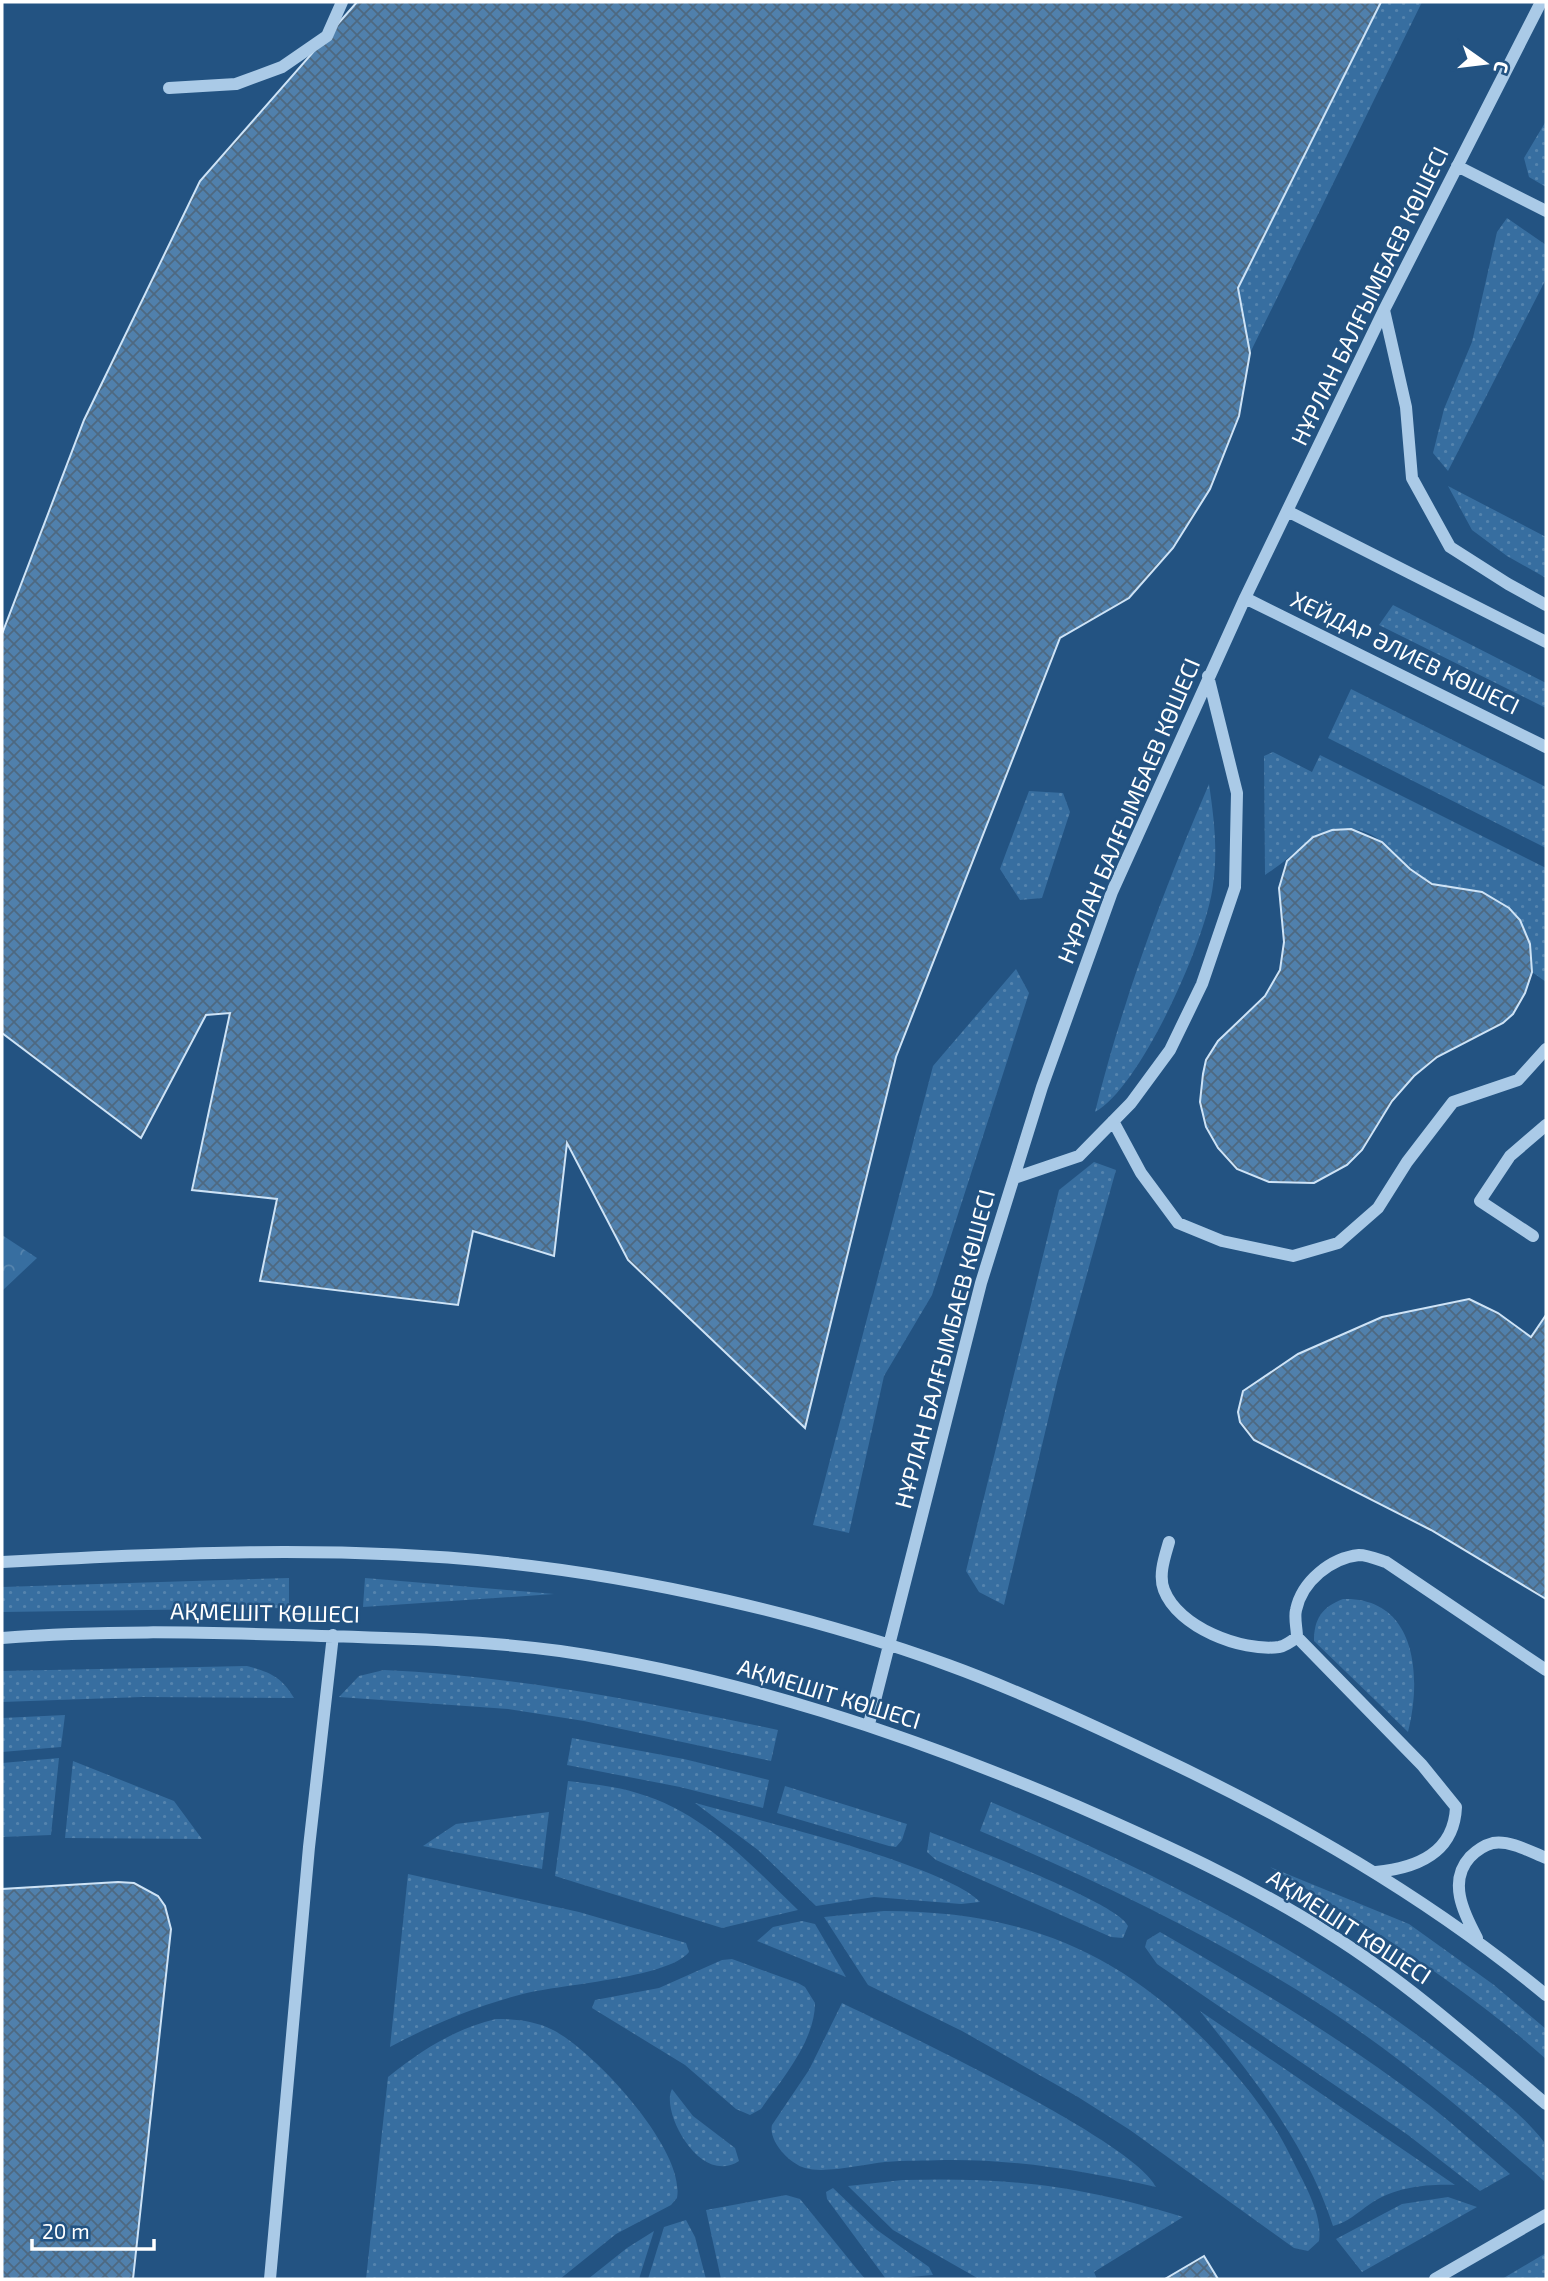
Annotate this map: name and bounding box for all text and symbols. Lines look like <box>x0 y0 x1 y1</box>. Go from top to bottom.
north arrow <box>1450 28 1520 98</box>
text: С <box>1489 59 1514 75</box>
street label: НҰРЛАН БАЛҒЫМБАЕВ КӨШЕСІ <box>1284 142 1454 449</box>
street label: ХЕЙДАР ӘЛИЕВ КӨШЕСІ <box>1287 585 1524 720</box>
street label: НҰРЛАН БАЛҒЫМБАЕВ КӨШЕСІ <box>1051 654 1205 967</box>
street label: НҰРЛАН БАЛҒЫМБАЕВ КӨШЕСІ <box>888 1186 1000 1511</box>
street label: АҚМЕШІТ КӨШЕСІ <box>170 1596 360 1628</box>
street label: АҚМЕШІТ КӨШЕСІ <box>734 1652 924 1734</box>
street label: АҚМЕШІТ КӨШЕСІ <box>1262 1863 1437 1990</box>
scale bar <box>32 2208 154 2252</box>
text: 20 m <box>42 2218 90 2243</box>

